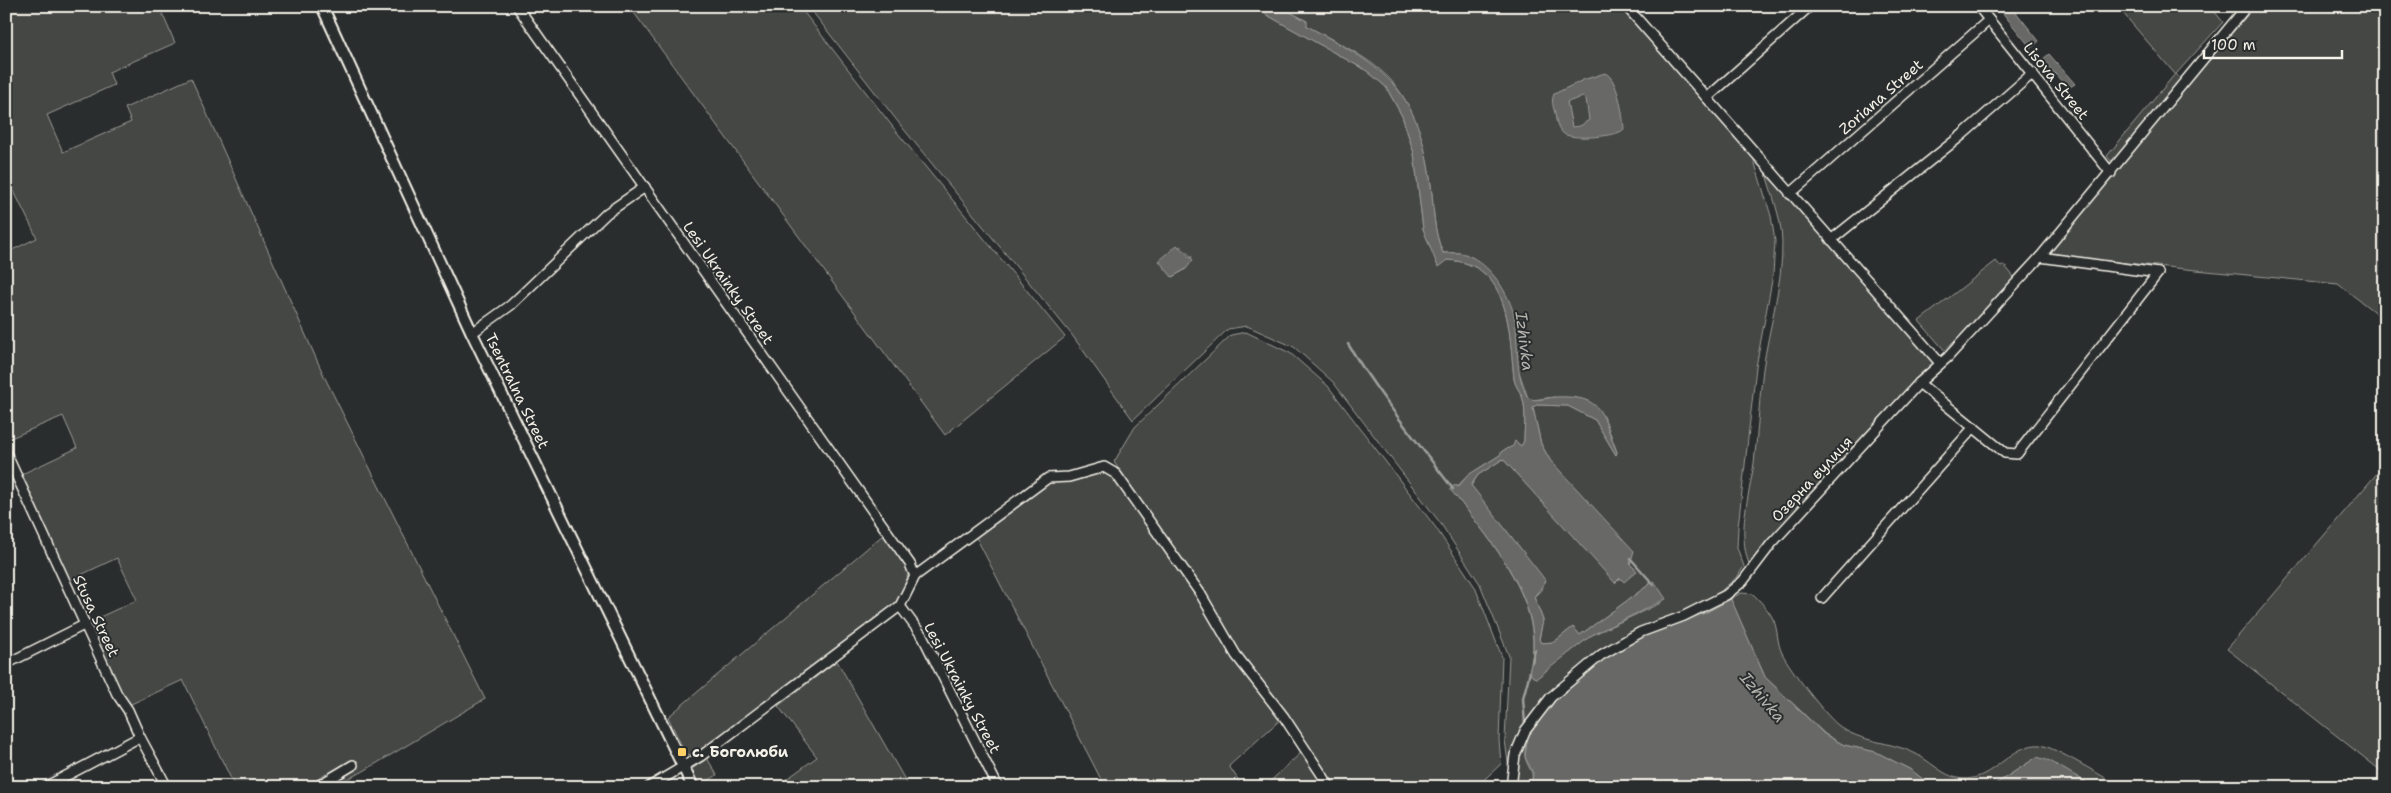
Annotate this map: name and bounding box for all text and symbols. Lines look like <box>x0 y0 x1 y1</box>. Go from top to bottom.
scale bar <box>2204 28 2341 60</box>
text: 100 m <box>2211 35 2256 55</box>
street label: Lisova Street <box>2019 38 2093 124</box>
street label: Zoriana Street <box>1835 55 1927 139</box>
street label: Lesi Ukrainky Street <box>678 218 778 348</box>
water label: Izhivka <box>1510 309 1539 372</box>
street label: Tsentralna Street <box>480 330 554 452</box>
street label: Озерна вулиця <box>1767 432 1857 526</box>
street label: Stusa Street <box>68 572 124 660</box>
street label: Lesi Ukrainky Street <box>919 619 1005 757</box>
water label: Izhivka <box>1735 667 1790 727</box>
place label: с. Боголюби <box>692 742 789 762</box>
marker: с. Боголюби <box>676 746 688 758</box>

